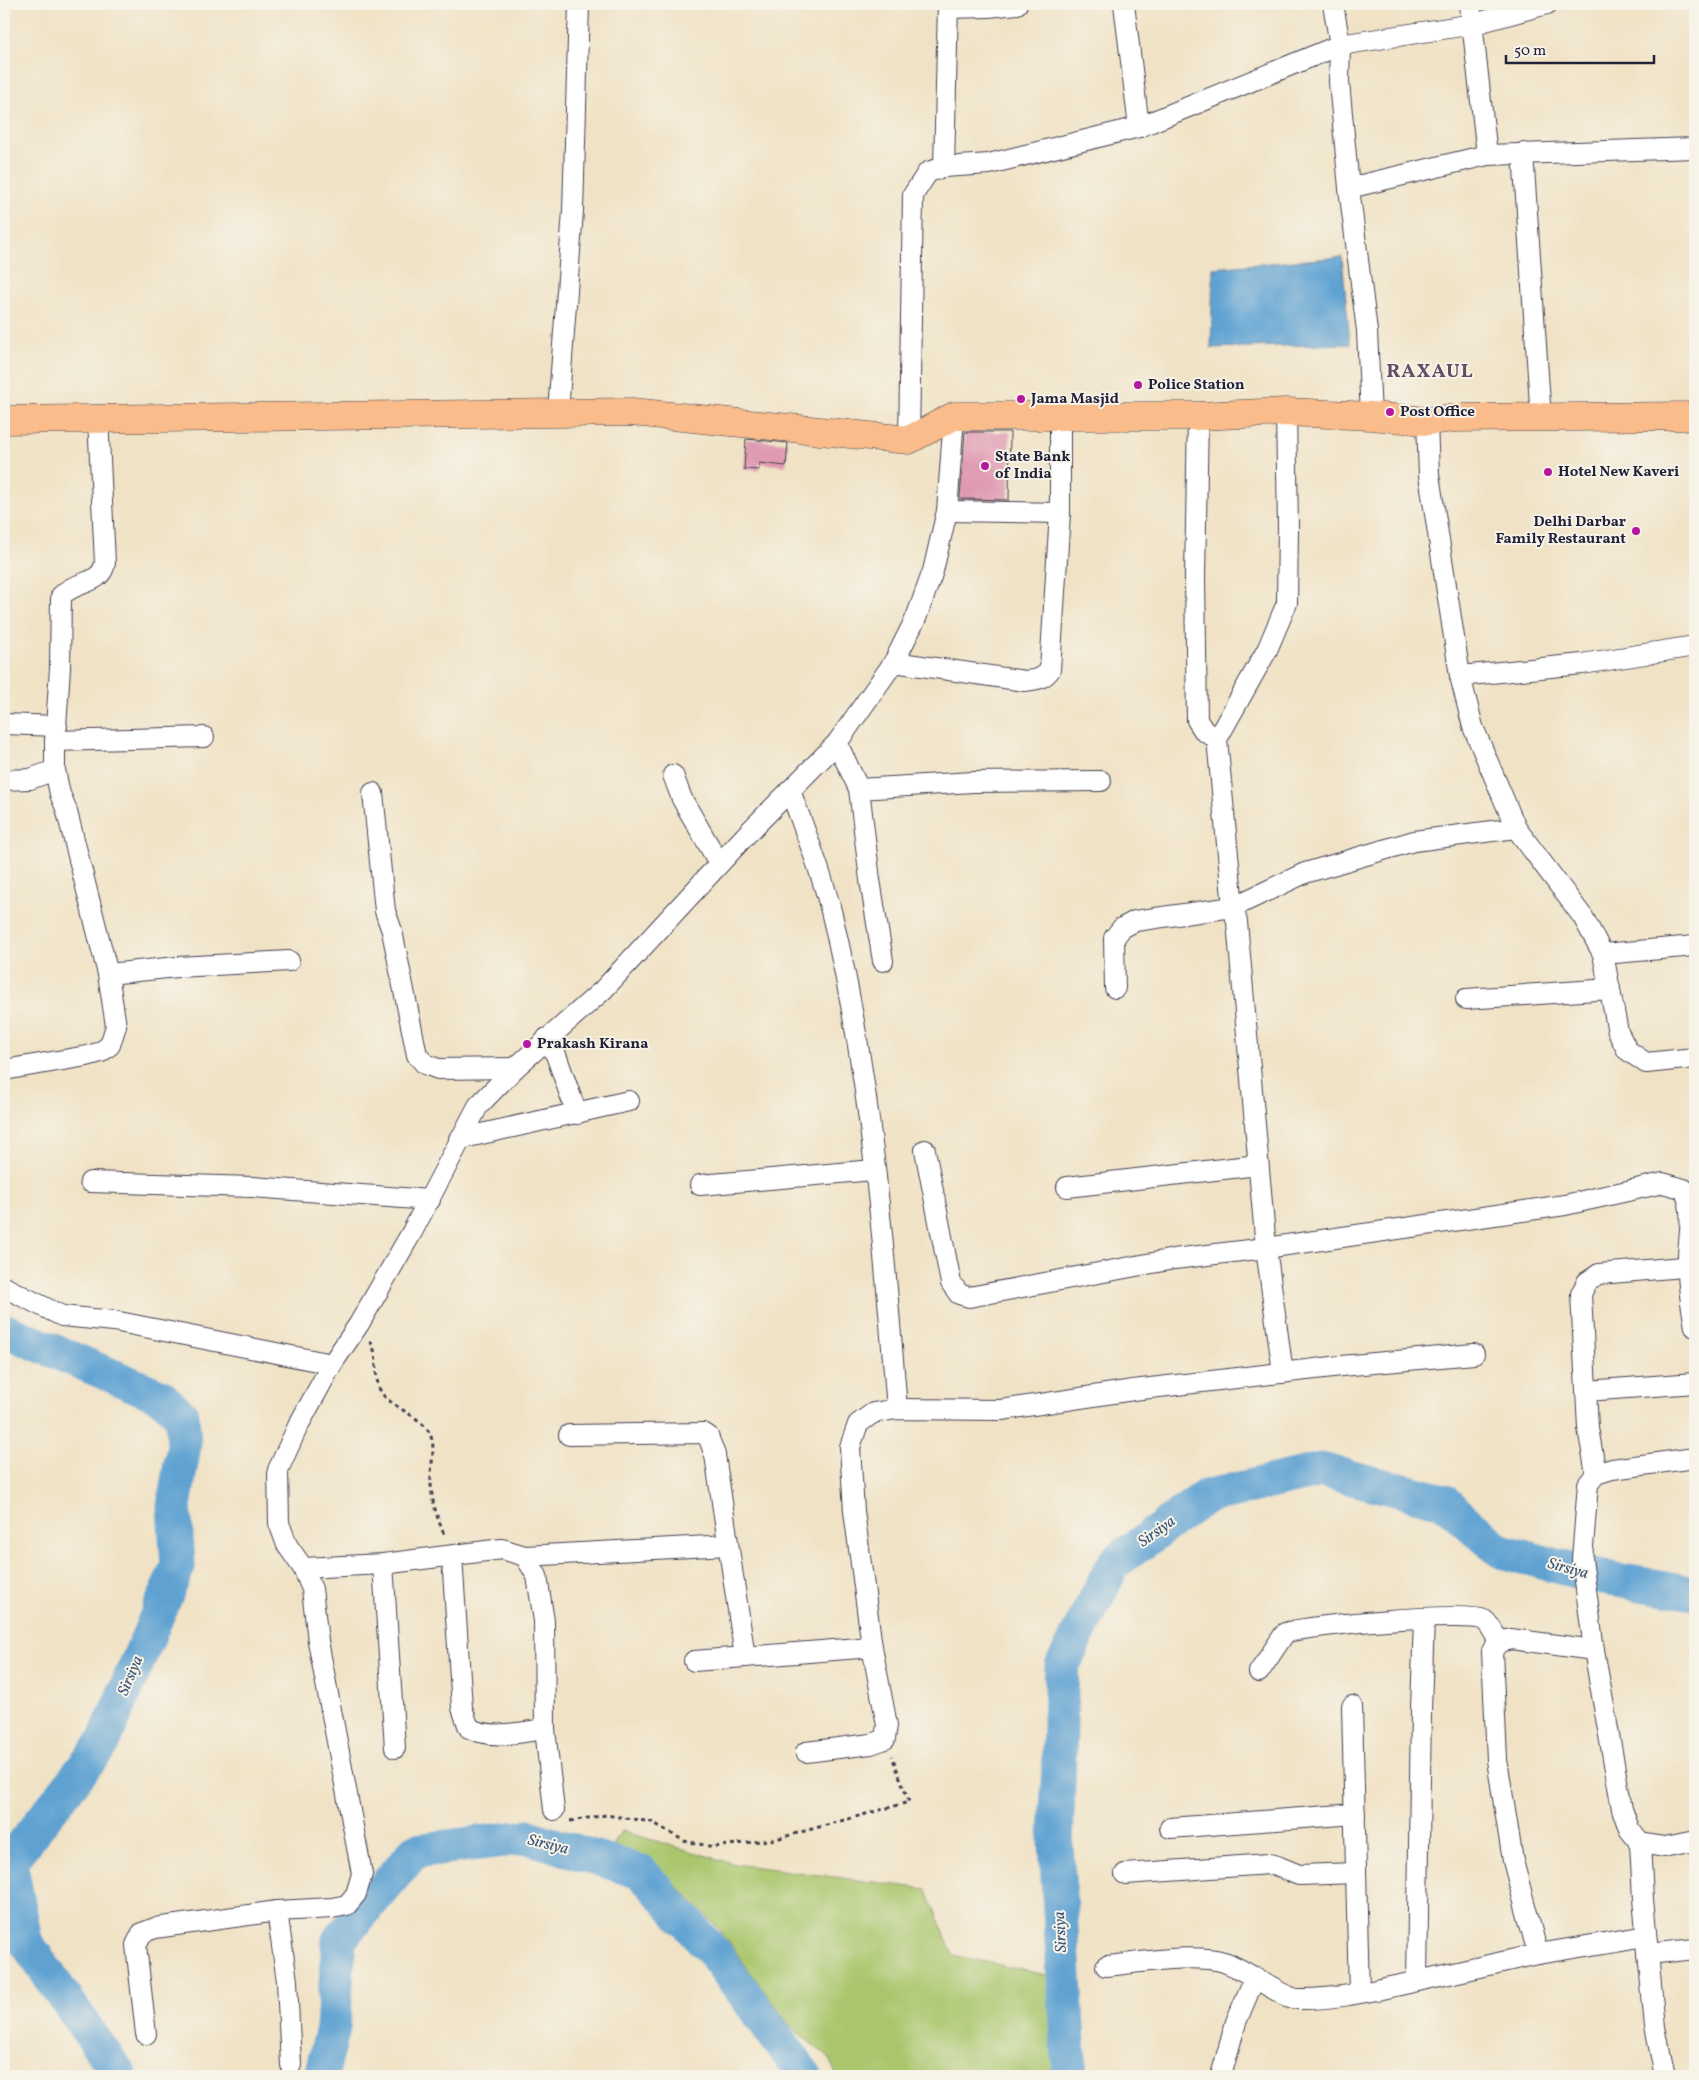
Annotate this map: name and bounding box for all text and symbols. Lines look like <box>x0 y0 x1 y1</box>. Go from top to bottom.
scale bar <box>1506 32 1654 64</box>
text: 50 m <box>1514 41 1546 62</box>
district label: RAXAUL <box>1386 358 1474 386</box>
place label: Police Station <box>1148 375 1245 396</box>
marker: Police Station <box>1132 379 1144 391</box>
place label: Jama Masjid <box>1030 389 1119 410</box>
marker: Jama Masjid <box>1015 393 1027 405</box>
place label: Post Office <box>1400 402 1475 423</box>
marker: Post Office <box>1384 406 1396 418</box>
place label: State Bank of India <box>995 447 1070 485</box>
marker: State Bank of India <box>979 460 991 472</box>
place label: Hotel New Kaveri <box>1558 462 1679 483</box>
marker: Hotel New Kaveri <box>1542 466 1554 478</box>
place label: Delhi Darbar Family Restaurant <box>1495 512 1626 550</box>
marker: Delhi Darbar Family Restaurant <box>1630 525 1642 537</box>
place label: Prakash Kirana <box>537 1034 648 1055</box>
marker: Prakash Kirana <box>521 1038 533 1050</box>
water label: Sirsiya <box>1134 1511 1180 1553</box>
water label: Sirsiya <box>1545 1553 1591 1585</box>
water label: Sirsiya <box>113 1652 149 1699</box>
water label: Sirsiya <box>525 1829 571 1861</box>
water label: Sirsiya <box>1049 1910 1073 1953</box>

